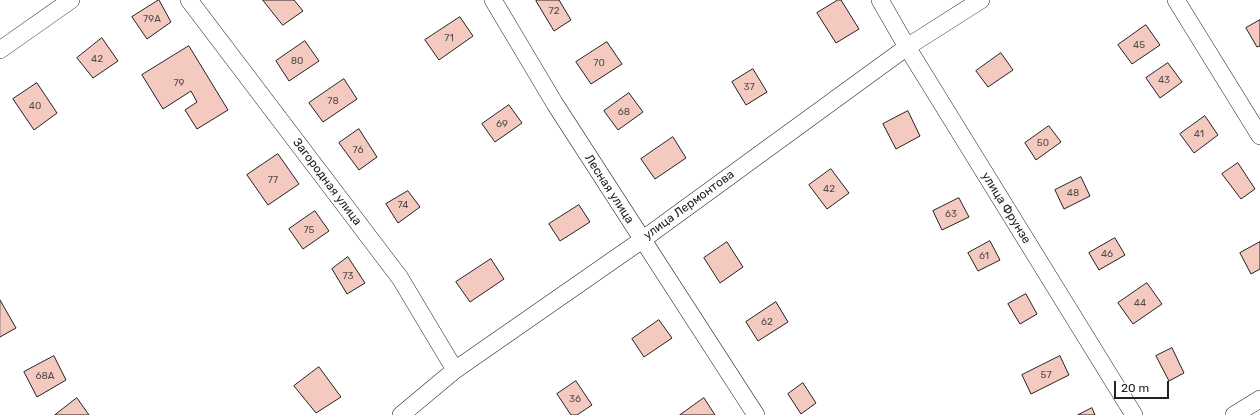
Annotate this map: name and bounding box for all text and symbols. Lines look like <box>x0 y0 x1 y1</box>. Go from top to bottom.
house number: 72 <box>549 5 559 17</box>
house number: 79А <box>143 13 161 25</box>
house number: 71 <box>444 32 454 44</box>
house number: 45 <box>1133 39 1145 51</box>
house number: 42 <box>91 53 103 65</box>
house number: 80 <box>291 55 303 67</box>
house number: 70 <box>593 57 605 69</box>
house number: 43 <box>1158 74 1170 86</box>
house number: 79 <box>173 77 185 89</box>
house number: 37 <box>743 81 755 93</box>
house number: 78 <box>327 95 339 107</box>
house number: 40 <box>29 100 41 112</box>
house number: 68 <box>618 106 630 118</box>
house number: 69 <box>496 118 508 130</box>
house number: 41 <box>1194 128 1204 140</box>
street label: Загородная улица <box>290 136 364 228</box>
house number: 50 <box>1037 137 1049 149</box>
house number: 76 <box>353 144 363 156</box>
street label: Лесная улица <box>581 152 637 226</box>
street label: улица Лермонтова <box>641 167 737 243</box>
street label: улица Фрунзе <box>978 170 1034 246</box>
house number: 77 <box>268 174 278 186</box>
house number: 42 <box>823 183 835 195</box>
house number: 48 <box>1067 187 1079 199</box>
house number: 74 <box>398 199 408 211</box>
house number: 63 <box>945 208 957 220</box>
house number: 75 <box>303 224 315 236</box>
house number: 46 <box>1101 248 1113 260</box>
house number: 61 <box>979 250 989 262</box>
house number: 73 <box>342 270 354 282</box>
house number: 44 <box>1134 297 1146 309</box>
house number: 62 <box>761 316 773 328</box>
house number: 57 <box>1040 369 1052 381</box>
house number: 68А <box>35 370 55 382</box>
scale bar <box>1116 373 1171 399</box>
text: 20 m <box>1121 381 1149 395</box>
house number: 36 <box>569 393 581 405</box>

